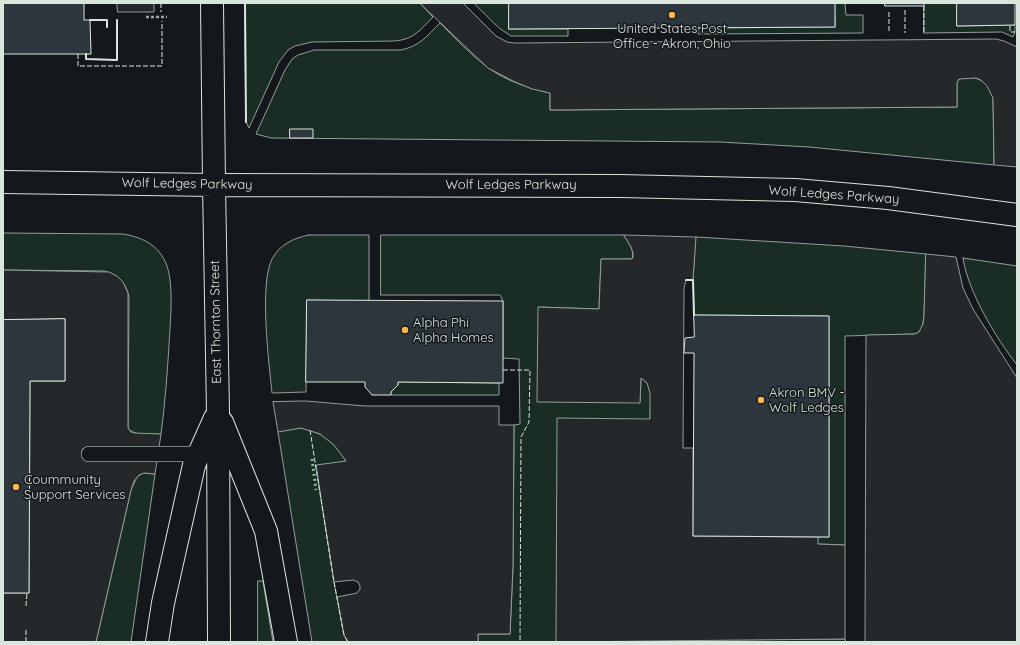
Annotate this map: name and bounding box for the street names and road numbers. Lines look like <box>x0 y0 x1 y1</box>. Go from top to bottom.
street label: Wolf Ledges Parkway <box>121 175 253 193</box>
street label: Wolf Ledges Parkway <box>445 177 577 193</box>
street label: Wolf Ledges Parkway <box>768 183 900 207</box>
street label: East Thornton Street <box>207 260 225 384</box>

